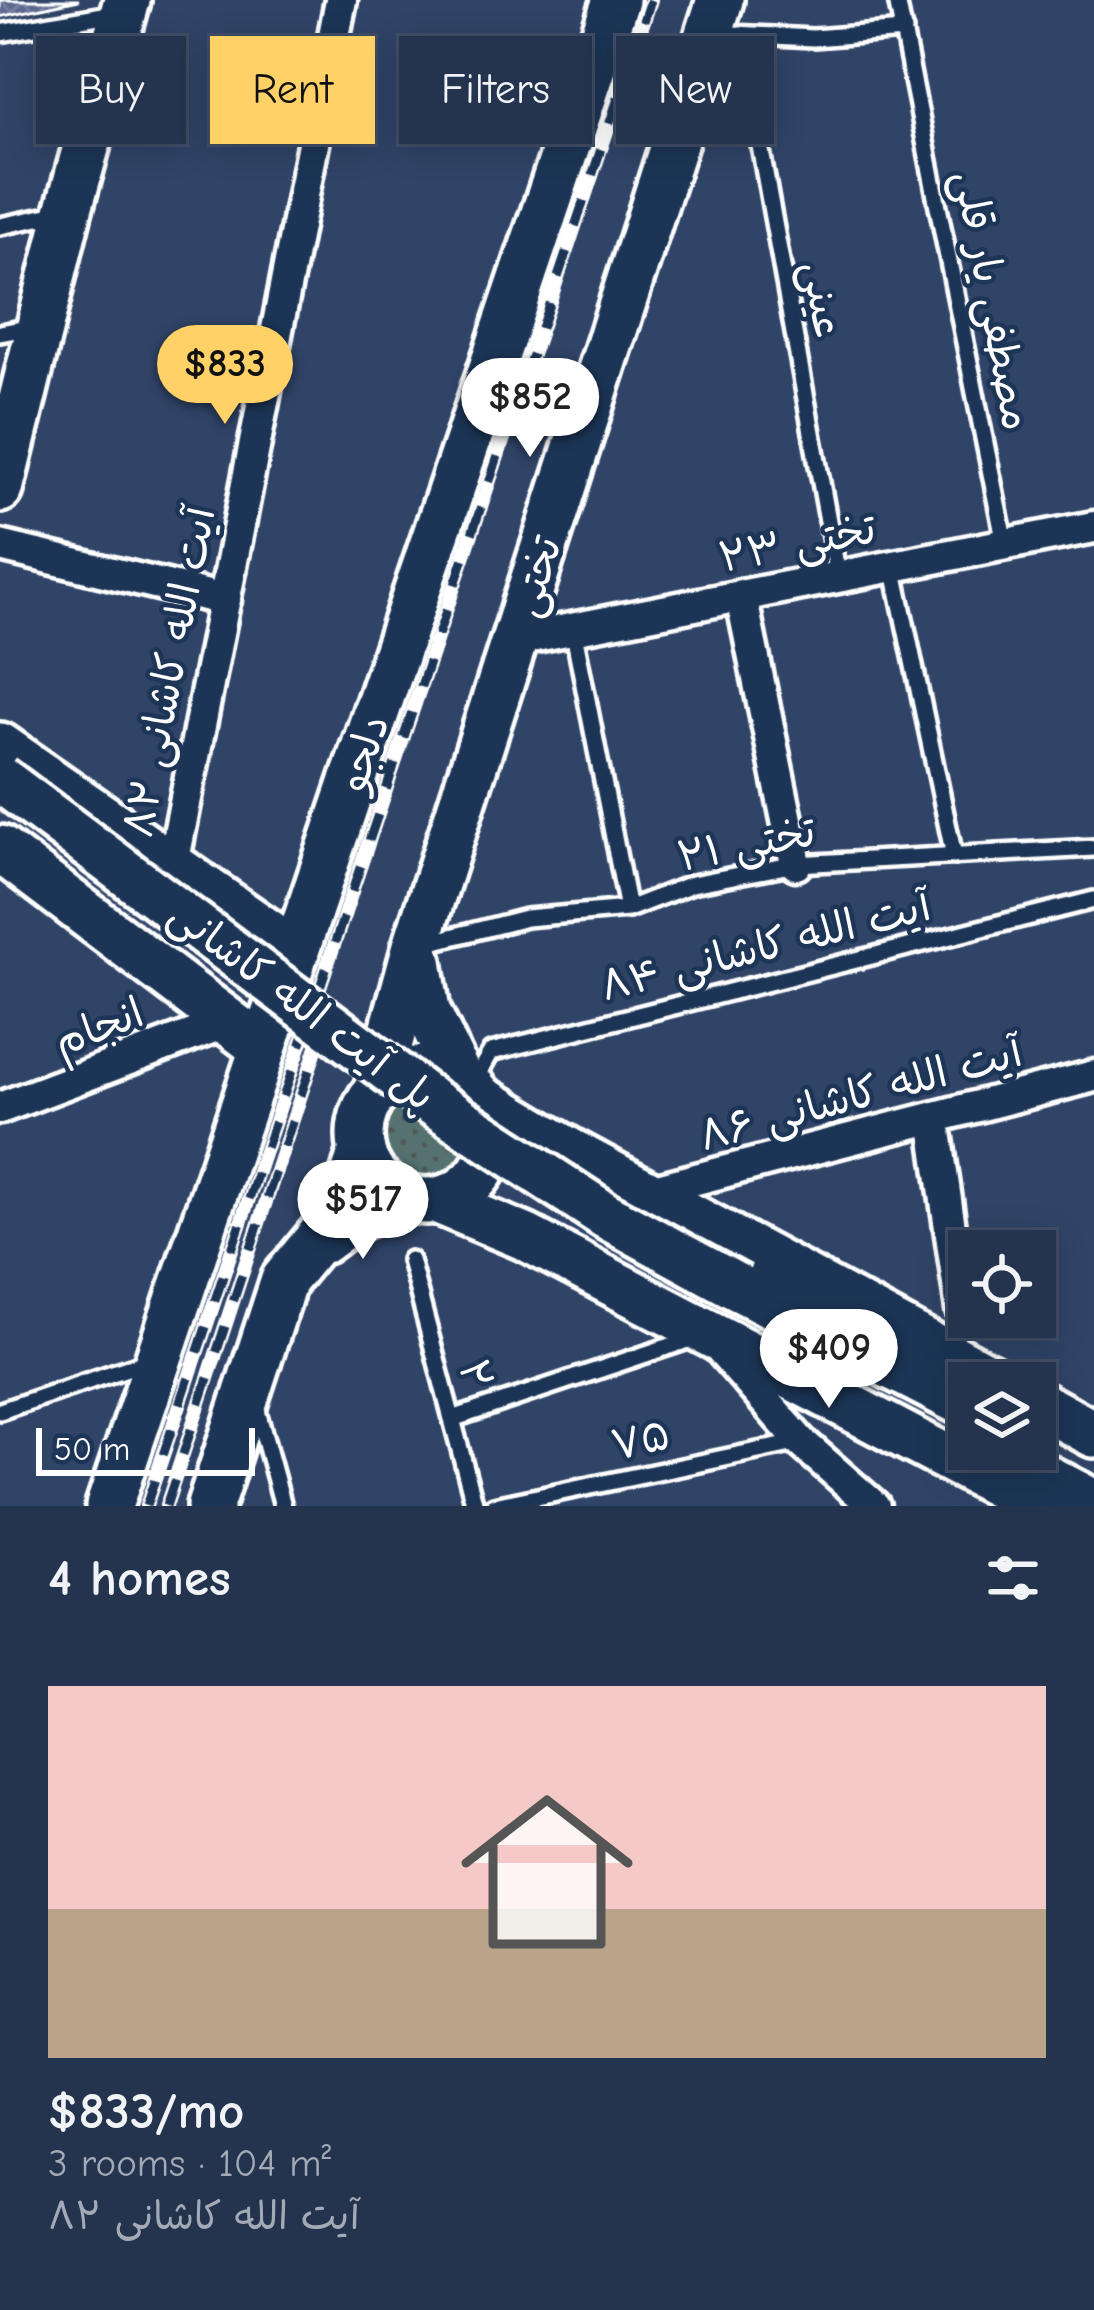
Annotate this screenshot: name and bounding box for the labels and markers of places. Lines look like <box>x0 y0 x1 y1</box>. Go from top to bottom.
pin: $833 <box>154 325 296 427</box>
pin: $852 <box>459 358 601 460</box>
pin: $517 <box>292 1160 434 1262</box>
pin: $409 <box>758 1309 900 1411</box>

